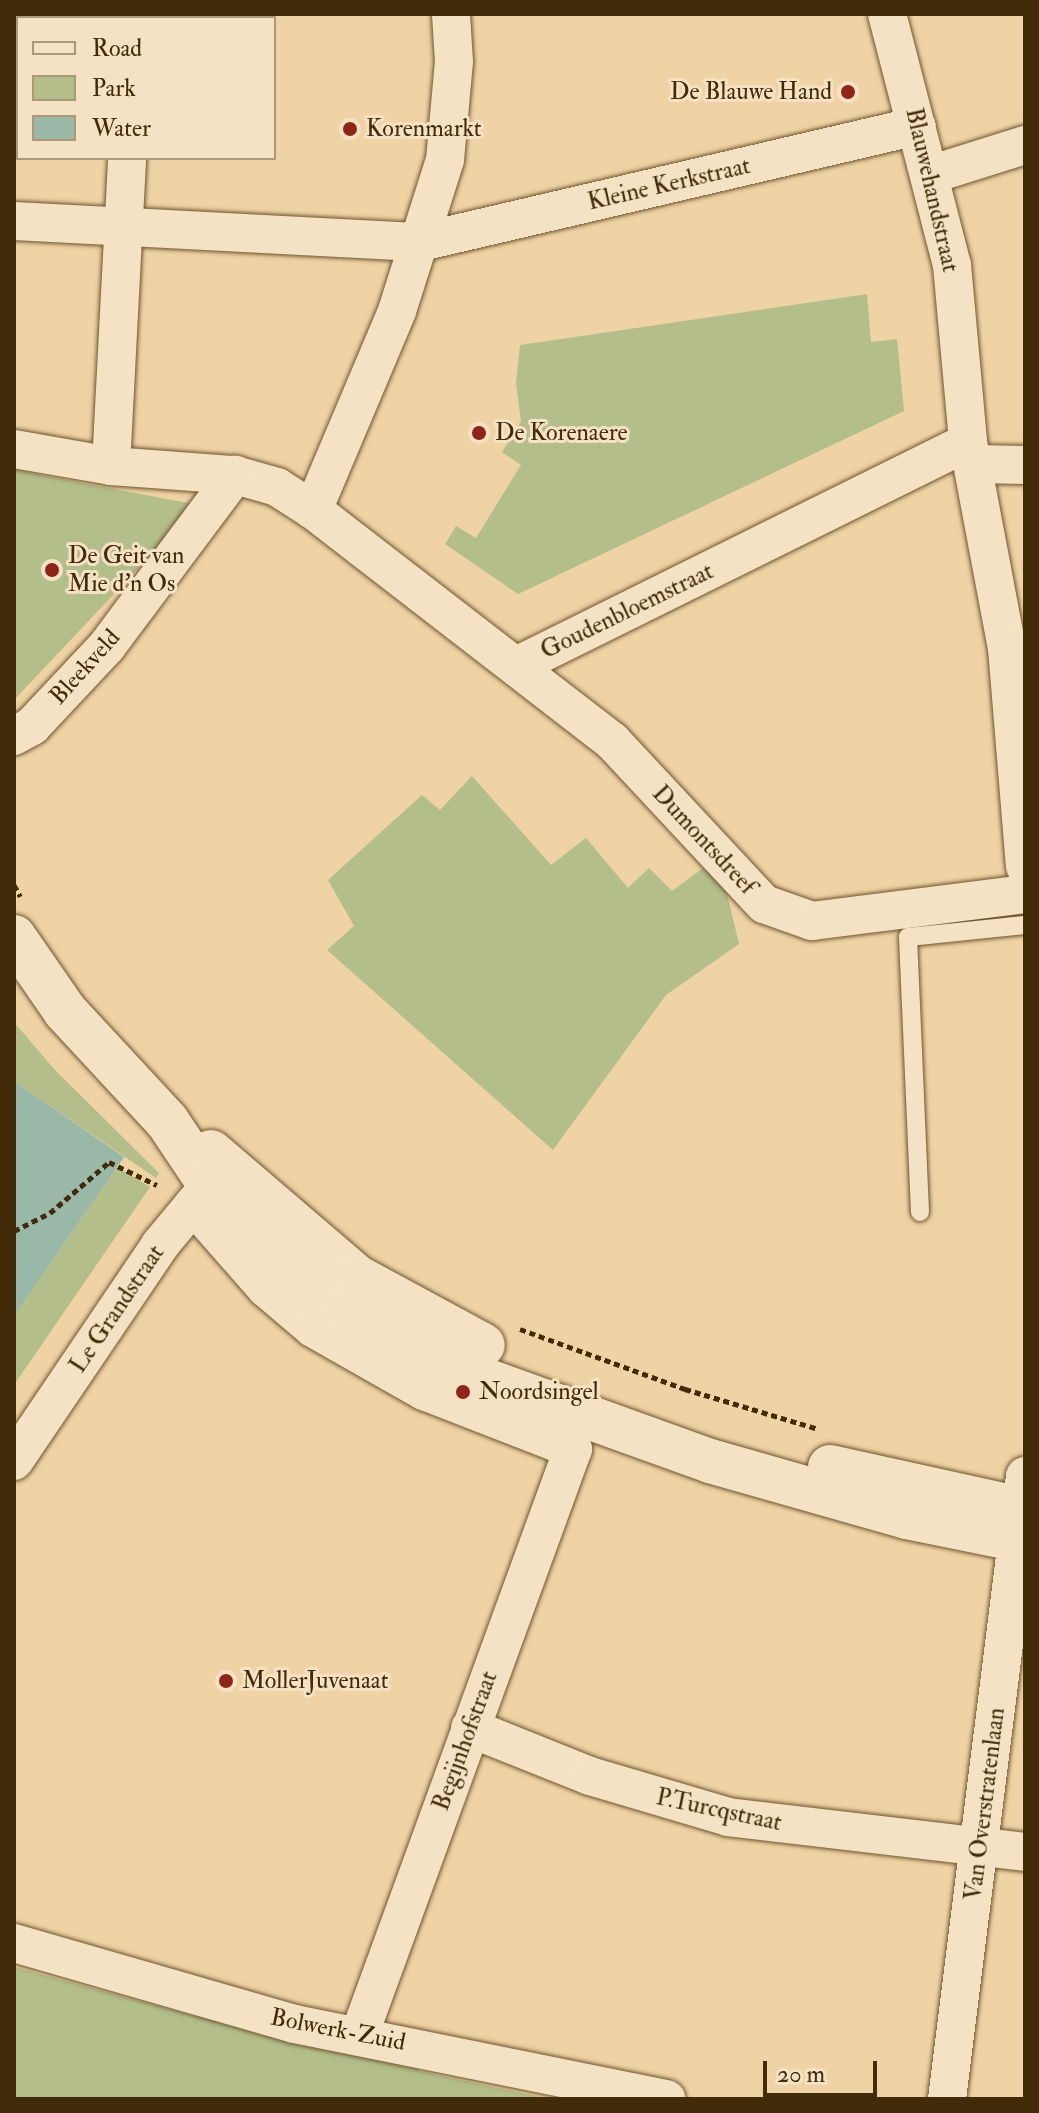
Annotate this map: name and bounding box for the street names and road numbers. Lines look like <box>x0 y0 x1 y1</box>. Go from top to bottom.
street label: Blauwehandstraat <box>899 105 965 275</box>
street label: Kleine Kerkstraat <box>585 151 753 217</box>
street label: Goudenbloemstraat <box>536 557 718 665</box>
street label: Bleekveld <box>44 623 126 711</box>
street label: Dumontsdreef <box>646 779 762 901</box>
street label: Le Grandstraat <box>64 1240 170 1378</box>
street label: Begijnhofstraat <box>426 1667 504 1815</box>
street label: Van Overstratenlaan <box>959 1706 1011 1902</box>
street label: P.Turcqstraat <box>654 1783 784 1837</box>
street label: Bolwerk-Zuid <box>268 2003 408 2057</box>

